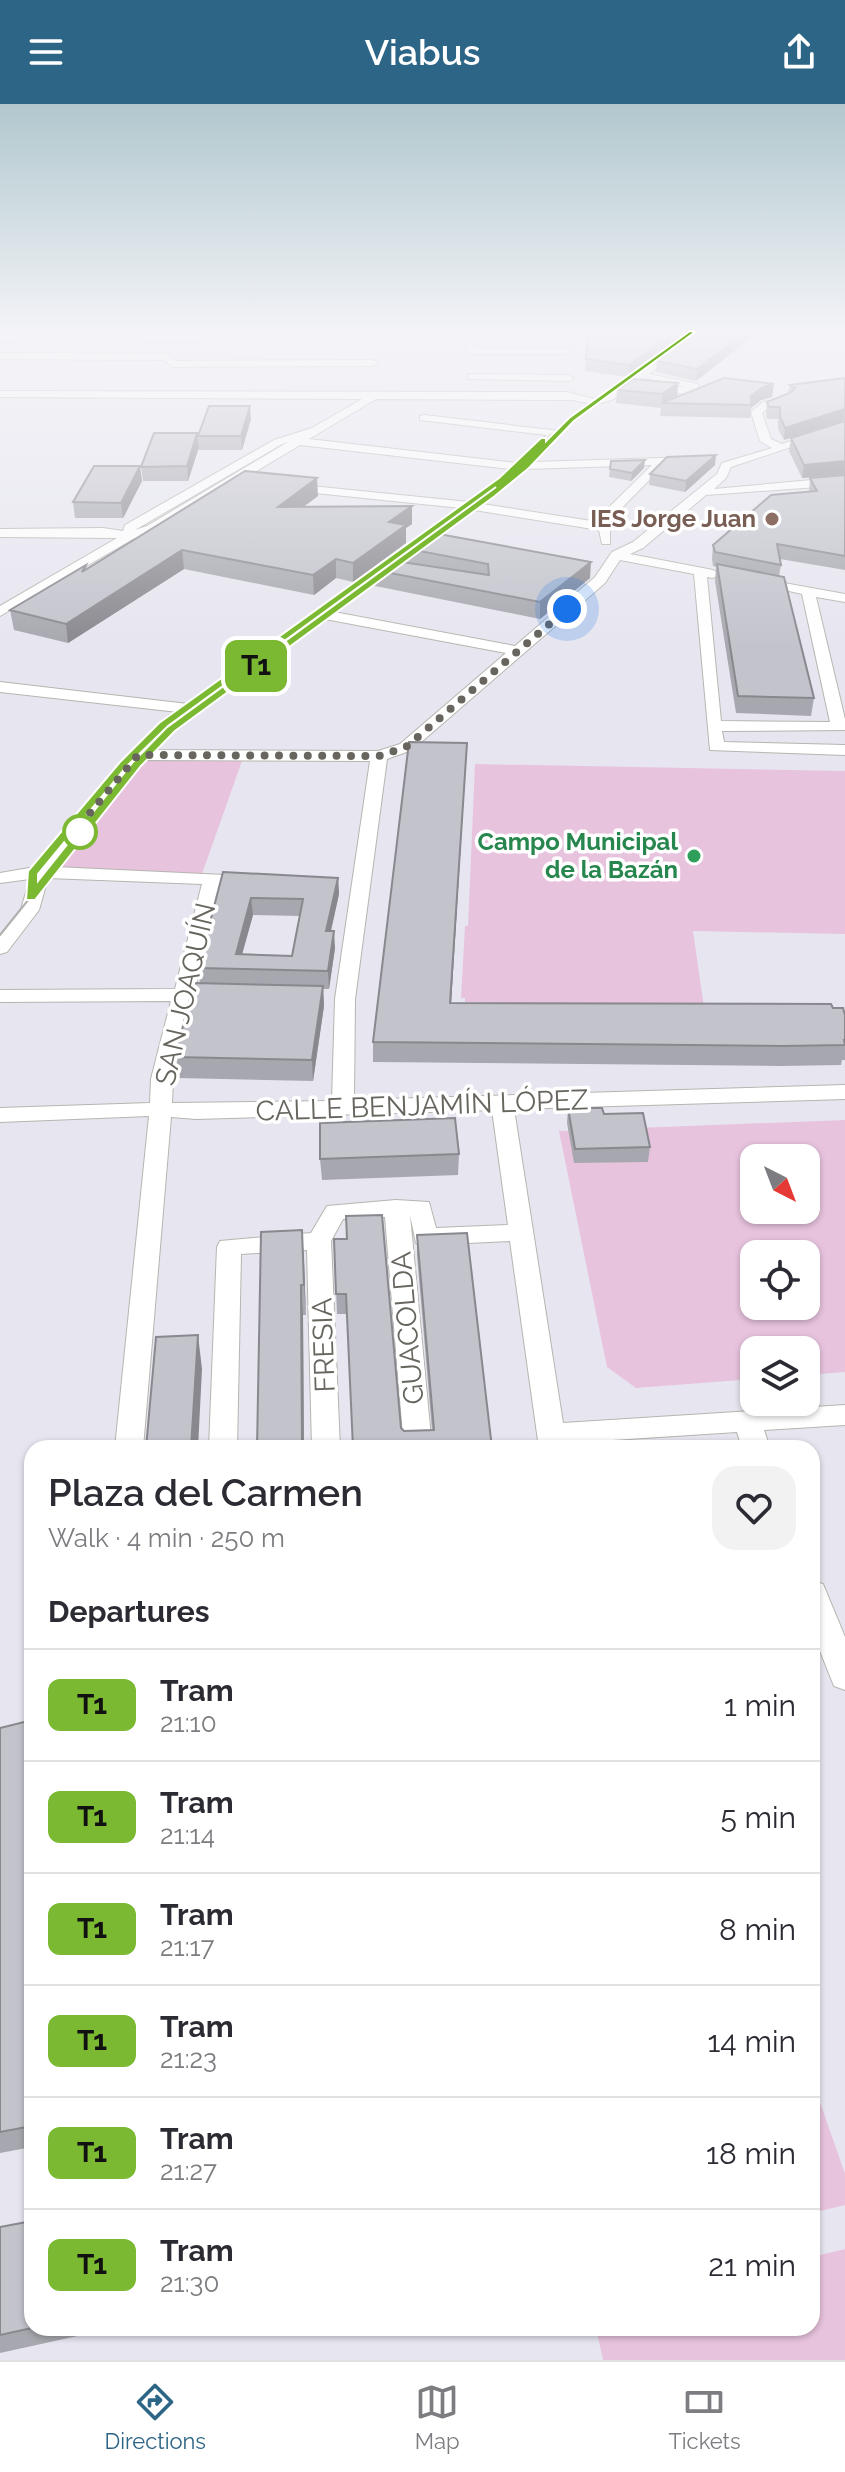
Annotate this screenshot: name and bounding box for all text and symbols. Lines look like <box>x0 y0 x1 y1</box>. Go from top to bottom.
icon: menu <box>24 30 68 74</box>
icon: share <box>777 30 821 74</box>
text: Viabus <box>365 31 480 73</box>
place label: IES Jorge Juan <box>590 504 756 533</box>
marker: IES Jorge Juan <box>763 510 781 528</box>
your location <box>547 589 587 629</box>
line badge: T1 <box>220 640 292 692</box>
text: T1 <box>241 649 271 682</box>
unlabelled marker <box>63 815 97 849</box>
place label: Campo Municipal de la Bazán <box>477 827 678 884</box>
marker: Campo Municipal de la Bazán <box>685 847 703 865</box>
street label: SAN JOAQUÍN <box>148 900 223 1089</box>
street label: CALLE BENJAMÍN LÓPEZ <box>255 1083 589 1128</box>
north arrow <box>740 1144 820 1224</box>
map controls <box>740 1144 820 1416</box>
button: locate <box>740 1240 820 1320</box>
street label: GUACOLDA <box>384 1250 431 1406</box>
street label: FRESIA <box>305 1297 342 1393</box>
button: layers <box>740 1336 820 1416</box>
button: heart <box>712 1466 796 1550</box>
text: Plaza del Carmen <box>48 1470 363 1515</box>
text: Walk · 4 min · 250 m <box>48 1523 285 1553</box>
text: Departures <box>48 1594 210 1629</box>
text: Tram <box>160 1673 234 1708</box>
text: T1 <box>77 1688 107 1721</box>
text: 1 min <box>724 1688 796 1723</box>
text: 21:10 <box>160 1708 217 1738</box>
text: Tram <box>160 1785 234 1820</box>
text: T1 <box>77 1800 107 1833</box>
text: 5 min <box>720 1800 796 1835</box>
text: 21:14 <box>160 1820 215 1850</box>
text: Tram <box>160 1897 234 1932</box>
text: T1 <box>77 1912 107 1945</box>
text: 8 min <box>719 1912 796 1947</box>
text: 21:17 <box>160 1932 214 1962</box>
text: Tram <box>160 2009 234 2044</box>
text: T1 <box>77 2024 107 2057</box>
text: 14 min <box>708 2024 796 2059</box>
text: 21:23 <box>160 2044 217 2074</box>
text: Tram <box>160 2121 234 2156</box>
text: T1 <box>77 2136 107 2169</box>
text: 18 min <box>706 2136 796 2171</box>
text: 21:27 <box>160 2156 217 2186</box>
text: Tram <box>160 2233 234 2268</box>
text: T1 <box>77 2248 107 2281</box>
text: 21 min <box>708 2248 796 2283</box>
text: 21:30 <box>160 2268 219 2298</box>
tab: Directions <box>104 2380 206 2454</box>
tab: Map <box>415 2380 460 2454</box>
tab: Tickets <box>668 2380 741 2454</box>

